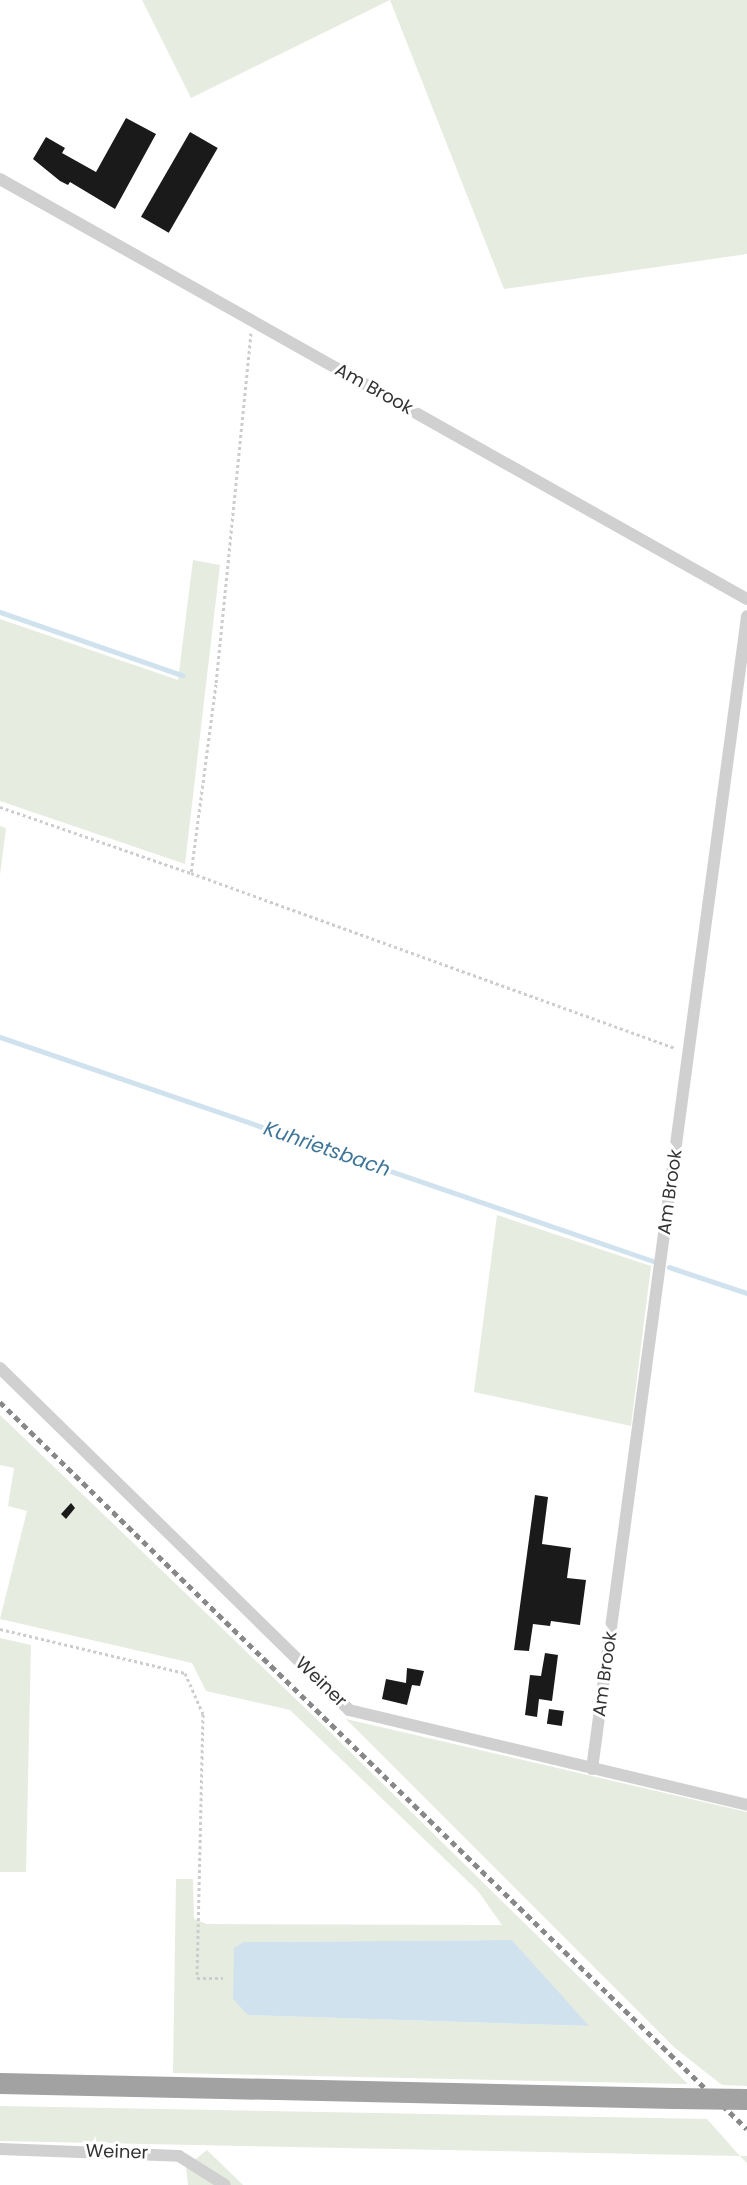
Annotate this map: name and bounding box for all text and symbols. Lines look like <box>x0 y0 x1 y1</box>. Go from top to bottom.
street label: Am Brook <box>331 359 417 419</box>
water label: Kuhrietsbach <box>261 1116 393 1182</box>
street label: Am Brook <box>653 1148 687 1236</box>
street label: Am Brook <box>588 1630 622 1718</box>
street label: Weiner <box>291 1653 351 1711</box>
street label: Weiner <box>85 2140 149 2164</box>

